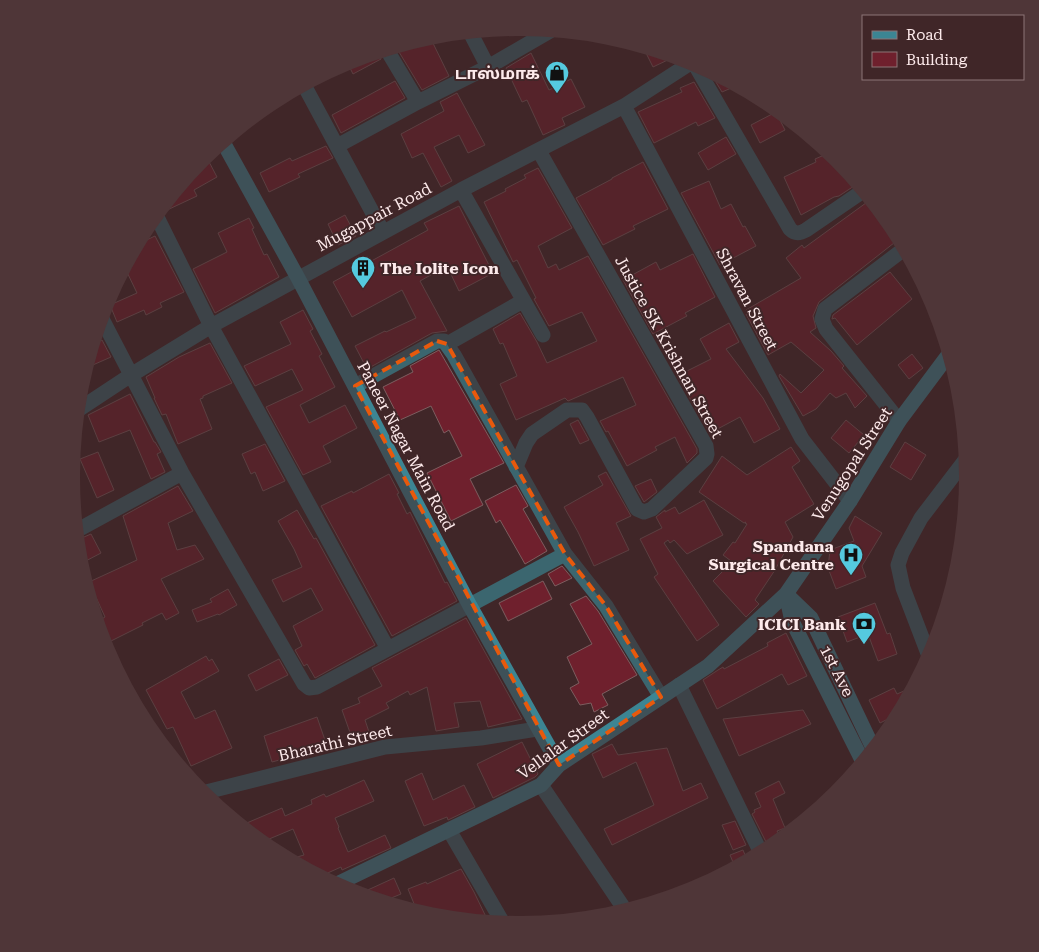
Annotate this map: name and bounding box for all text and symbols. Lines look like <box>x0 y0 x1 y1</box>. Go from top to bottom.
legend <box>862 15 1024 80</box>
text: Road <box>906 26 943 44</box>
text: Building <box>906 51 968 69</box>
shop icon: டாஸ்மாக் <box>544 60 570 94</box>
place label: டாஸ்மாக் <box>455 64 540 83</box>
street label: Mugappair Road <box>313 179 435 255</box>
street label: Shravan Street <box>712 245 782 353</box>
street label: Justice SK Krishnan Street <box>611 253 727 441</box>
building icon: The Iolite Icon <box>350 255 376 289</box>
place label: The Iolite Icon <box>380 259 499 278</box>
street label: Paneer Nagar Main Road <box>353 358 459 534</box>
street label: Venugopal Street <box>808 404 896 524</box>
place label: Spandana Surgical Centre <box>708 537 835 574</box>
hospital icon: Spandana Surgical Centre <box>838 542 864 576</box>
bank icon: ICICI Bank <box>851 611 877 645</box>
place label: ICICI Bank <box>758 615 846 634</box>
street label: 1st Ave <box>816 642 858 700</box>
street label: Vellalar Street <box>514 705 612 783</box>
street label: Bharathi Street <box>276 721 394 765</box>

